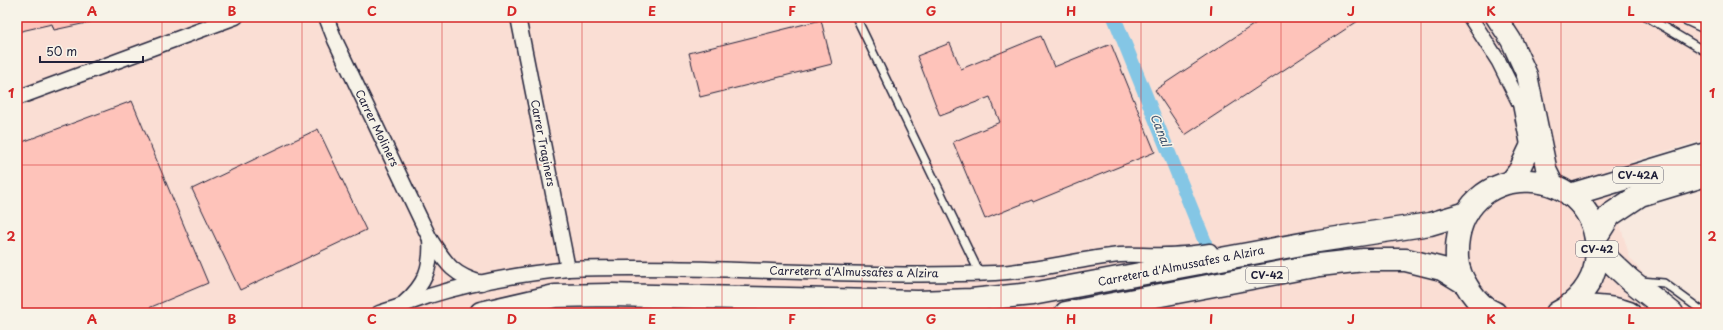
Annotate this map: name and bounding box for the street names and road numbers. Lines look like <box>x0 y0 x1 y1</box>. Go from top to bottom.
street label: Carrer Moliners <box>351 86 404 169</box>
street label: Carrer Traginers <box>527 98 560 188</box>
road number: CV-42A <box>1613 167 1663 183</box>
street label: Carretera d'Almussafes a Alzira <box>1096 241 1266 290</box>
road number: CV-42 <box>1576 241 1618 257</box>
street label: Carretera d'Almussafes a Alzira <box>769 262 939 281</box>
road number: CV-42 <box>1246 267 1288 283</box>

